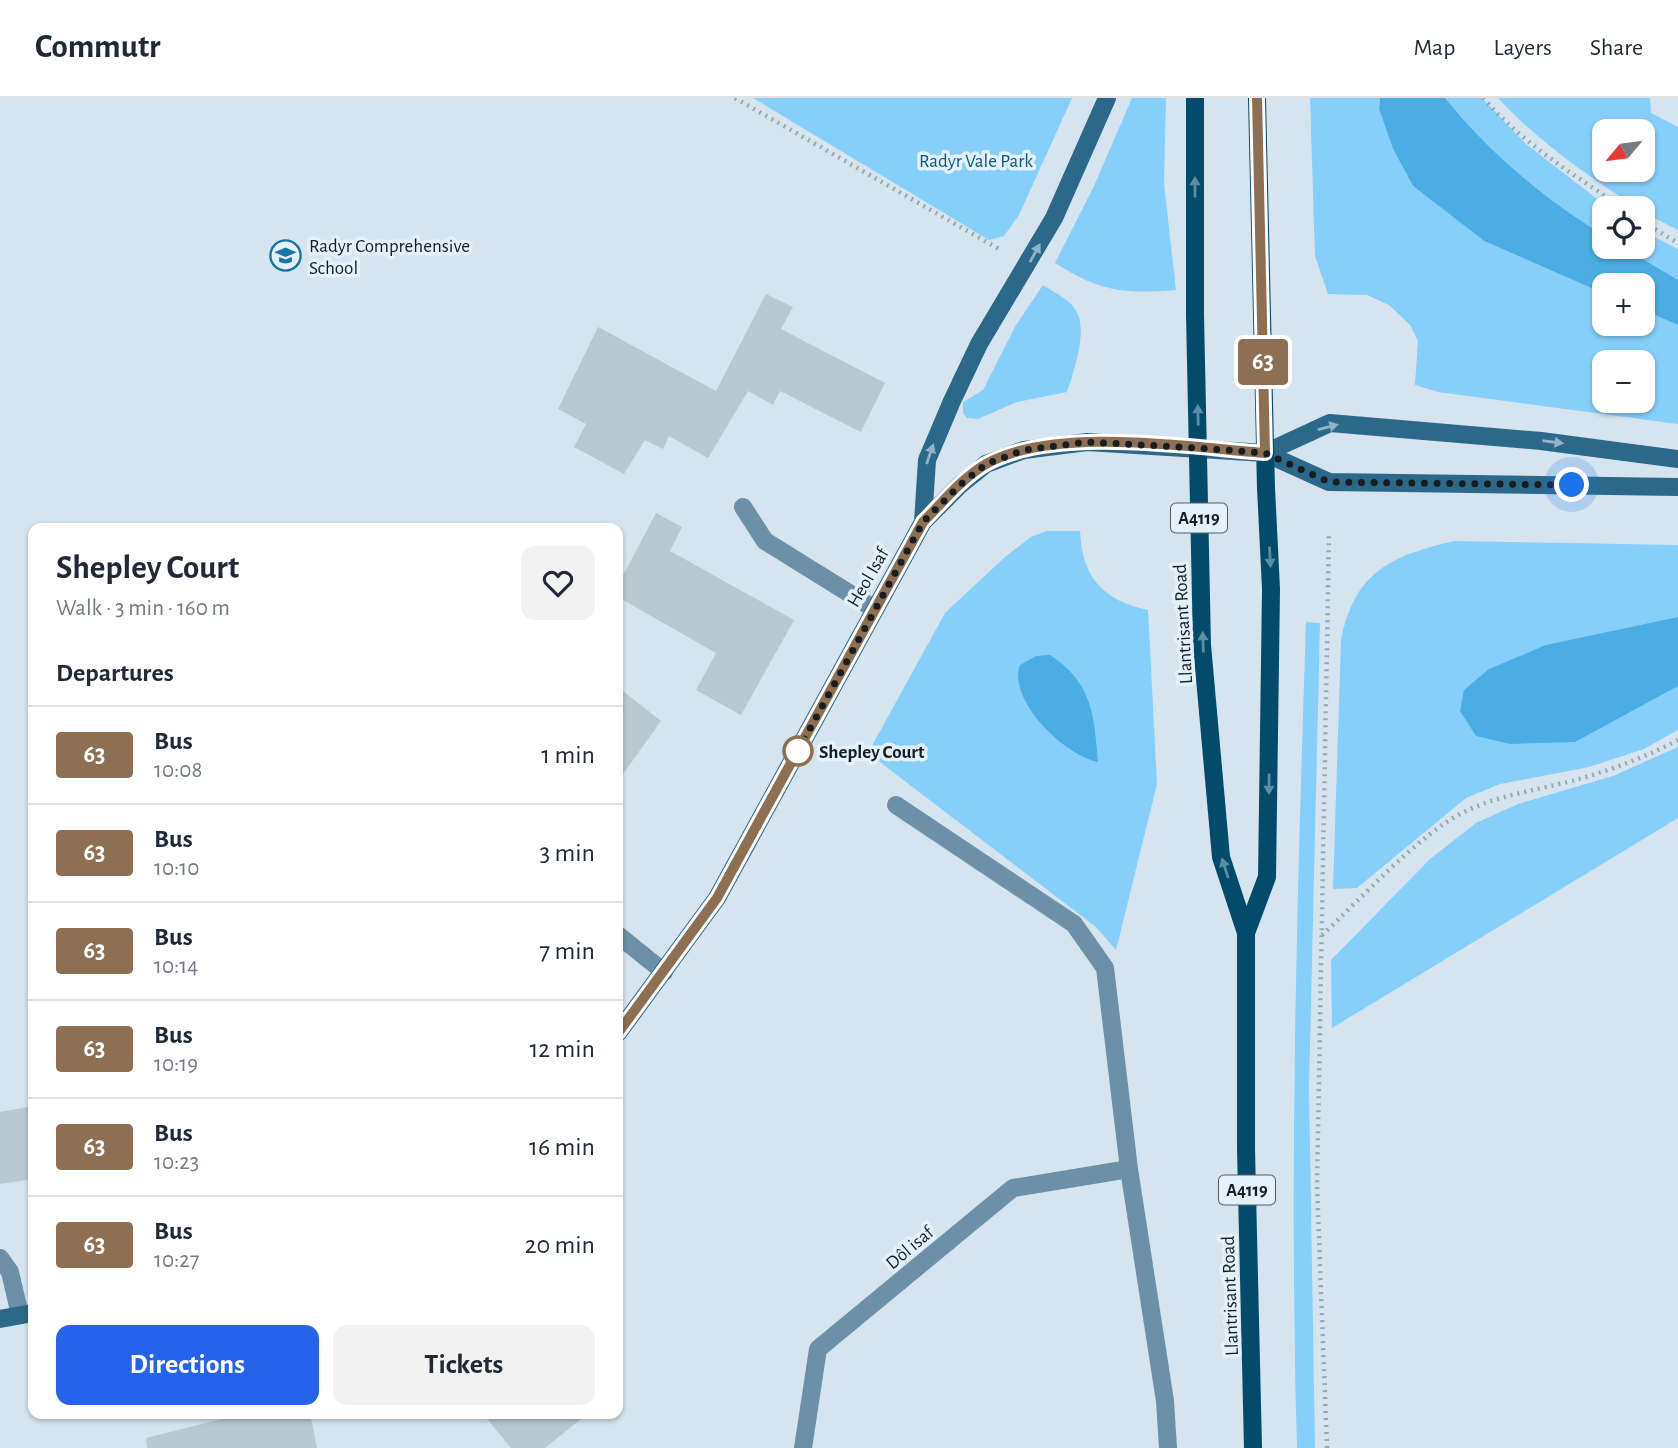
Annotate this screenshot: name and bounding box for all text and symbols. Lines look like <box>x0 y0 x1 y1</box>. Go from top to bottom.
text: Commutr <box>35 31 161 64</box>
text: Map <box>1413 36 1455 60</box>
text: Layers <box>1493 36 1552 60</box>
text: Share <box>1590 36 1643 60</box>
north arrow <box>1592 119 1656 182</box>
map controls <box>1592 119 1655 413</box>
park label: Radyr Vale Park <box>919 152 1033 171</box>
one-way arrow <box>1189 176 1201 198</box>
button: locate <box>1592 196 1655 259</box>
place label: Radyr Comprehensive School <box>309 237 470 278</box>
school or university icon: Radyr Comprehensive School <box>269 239 303 273</box>
one-way arrow <box>1029 244 1041 263</box>
button: + <box>1592 273 1655 336</box>
line badge: 63 <box>1232 339 1294 385</box>
text: 63 <box>1252 350 1274 374</box>
button: − <box>1592 350 1655 413</box>
one-way arrow <box>1192 403 1203 425</box>
one-way arrow <box>1317 421 1339 432</box>
one-way arrow <box>1543 437 1565 448</box>
one-way arrow <box>925 444 936 465</box>
your location <box>1554 467 1589 502</box>
road number: A4119 <box>1171 504 1227 532</box>
street label: Heol Isaf <box>844 544 893 610</box>
button: heart <box>521 546 595 620</box>
one-way arrow <box>1264 546 1275 568</box>
text: Shepley Court <box>56 552 239 585</box>
street label: Llantrisant Road <box>1171 563 1196 684</box>
text: Walk · 3 min · 160 m <box>56 597 230 620</box>
one-way arrow <box>1197 631 1208 653</box>
text: Departures <box>56 660 174 686</box>
text: Bus <box>154 728 193 754</box>
marker: Shepley Court <box>783 736 813 766</box>
text: 1 min <box>541 742 595 768</box>
text: 63 <box>84 743 105 767</box>
place label: Shepley Court <box>819 743 925 762</box>
text: 10:08 <box>154 759 202 782</box>
one-way arrow <box>1263 773 1275 795</box>
text: Bus <box>154 826 193 852</box>
text: 3 min <box>539 840 595 866</box>
text: 63 <box>84 841 105 865</box>
text: 10:10 <box>154 857 199 880</box>
one-way arrow <box>1219 857 1229 878</box>
text: Bus <box>154 924 193 950</box>
text: 7 min <box>539 938 595 964</box>
text: 63 <box>84 939 105 963</box>
text: 10:14 <box>154 955 198 978</box>
text: Bus <box>154 1022 193 1048</box>
text: 12 min <box>529 1036 595 1062</box>
text: 63 <box>84 1037 105 1061</box>
text: 10:19 <box>154 1053 198 1076</box>
text: Bus <box>154 1120 193 1146</box>
text: 16 min <box>529 1134 595 1160</box>
text: 63 <box>84 1135 105 1159</box>
text: 10:23 <box>154 1151 199 1174</box>
road number: A4119 <box>1219 1176 1275 1204</box>
text: Bus <box>154 1218 193 1244</box>
street label: Dôl isaf <box>883 1222 938 1273</box>
text: 20 min <box>525 1232 595 1258</box>
text: 63 <box>84 1233 105 1257</box>
street label: Llantrisant Road <box>1219 1235 1242 1356</box>
text: 10:27 <box>154 1249 199 1272</box>
button: Directions <box>56 1325 319 1405</box>
button: Tickets <box>333 1325 595 1405</box>

